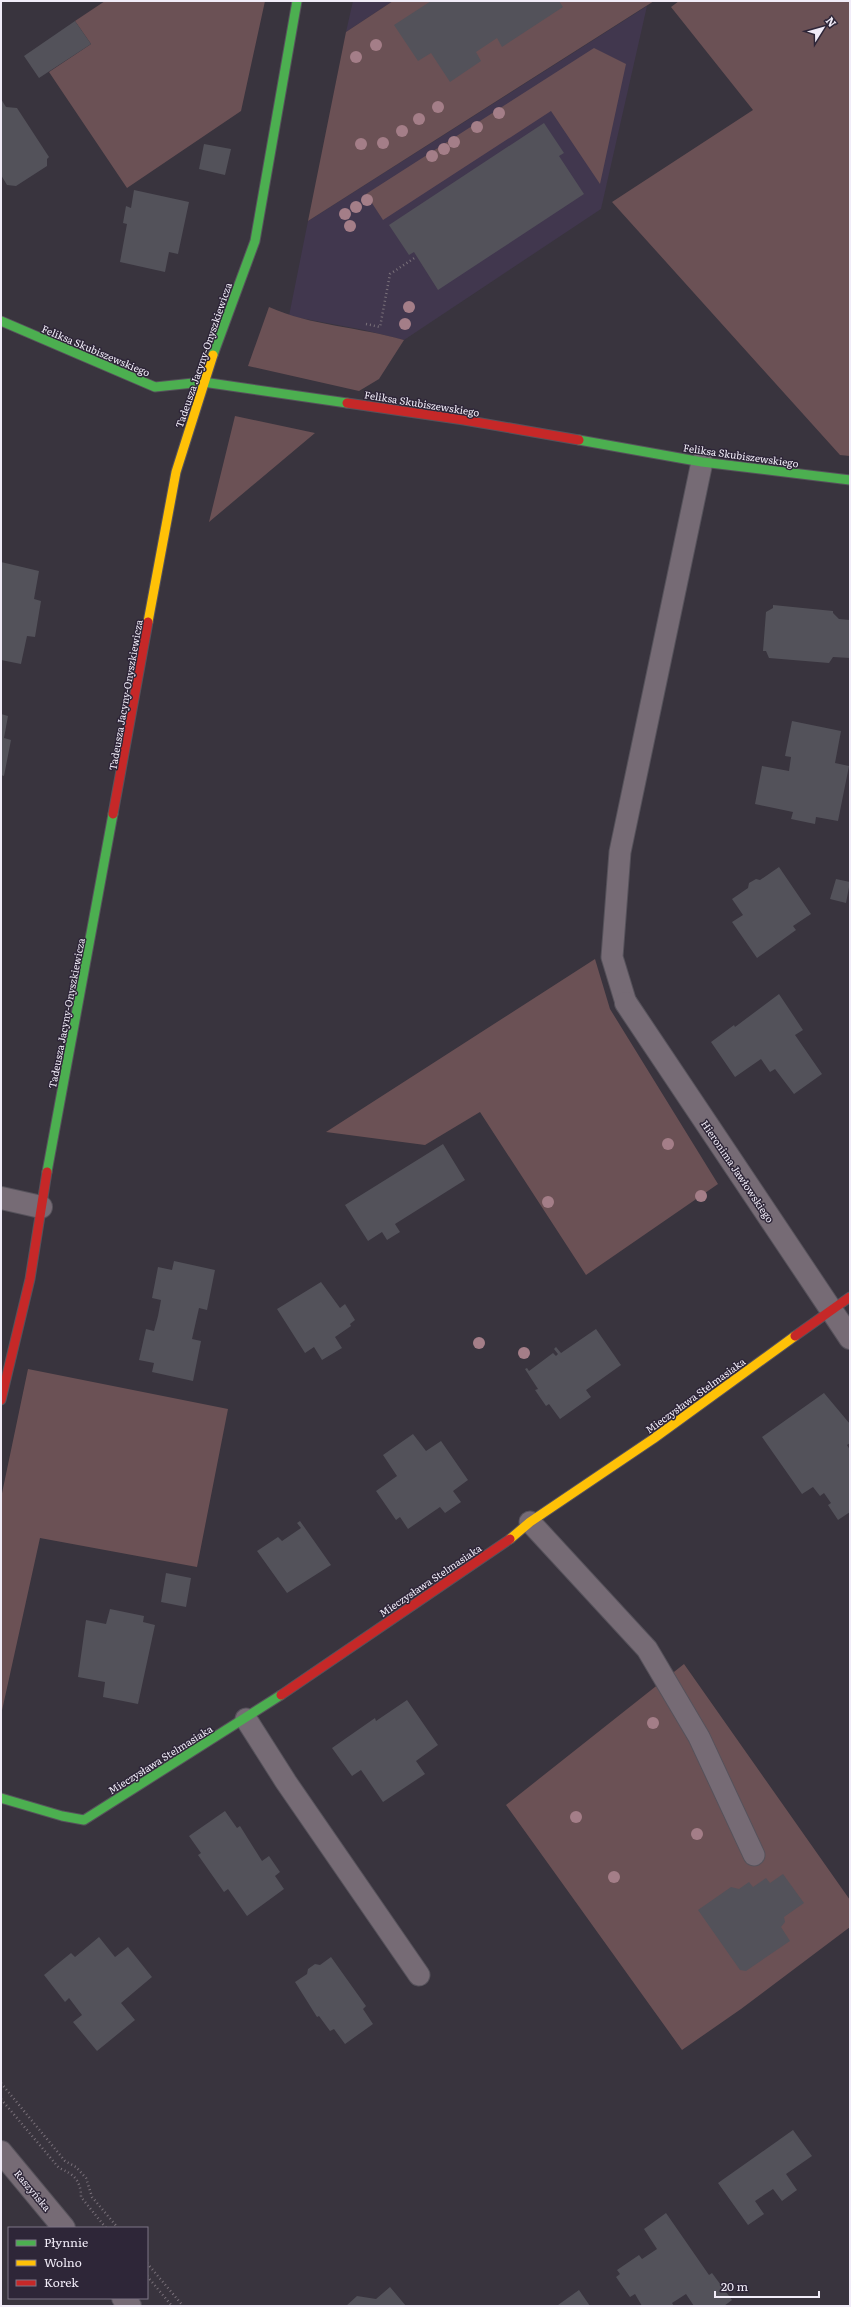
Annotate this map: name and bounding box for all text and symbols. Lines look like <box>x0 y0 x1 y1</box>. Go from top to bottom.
north arrow <box>803 8 843 48</box>
text: N <box>823 13 841 30</box>
street label: Tadeusza Jacyny-Onyszkiewicza <box>171 280 235 430</box>
street label: Feliksa Skubiszewskiego <box>40 320 153 380</box>
street label: Feliksa Skubiszewskiego <box>363 386 481 420</box>
street label: Feliksa Skubiszewskiego <box>682 439 800 471</box>
street label: Tadeusza Jacyny-Onyszkiewicza <box>104 618 146 772</box>
street label: Tadeusza Jacyny-Onyszkiewicza <box>44 936 88 1089</box>
street label: Hieronima Jawłowskiego <box>698 1117 778 1225</box>
street label: Mieczysława Stelmasiaka <box>642 1353 749 1436</box>
street label: Mieczysława Stelmasiaka <box>376 1540 485 1620</box>
street label: Mieczysława Stelmasiaka <box>105 1720 216 1797</box>
street label: Raszyńska <box>11 2166 55 2214</box>
legend <box>8 2227 148 2299</box>
text: Płynnie <box>44 2233 88 2251</box>
text: Wolno <box>44 2253 82 2271</box>
text: Korek <box>44 2273 79 2291</box>
scale bar <box>715 2273 819 2299</box>
text: 20 m <box>721 2277 748 2295</box>

